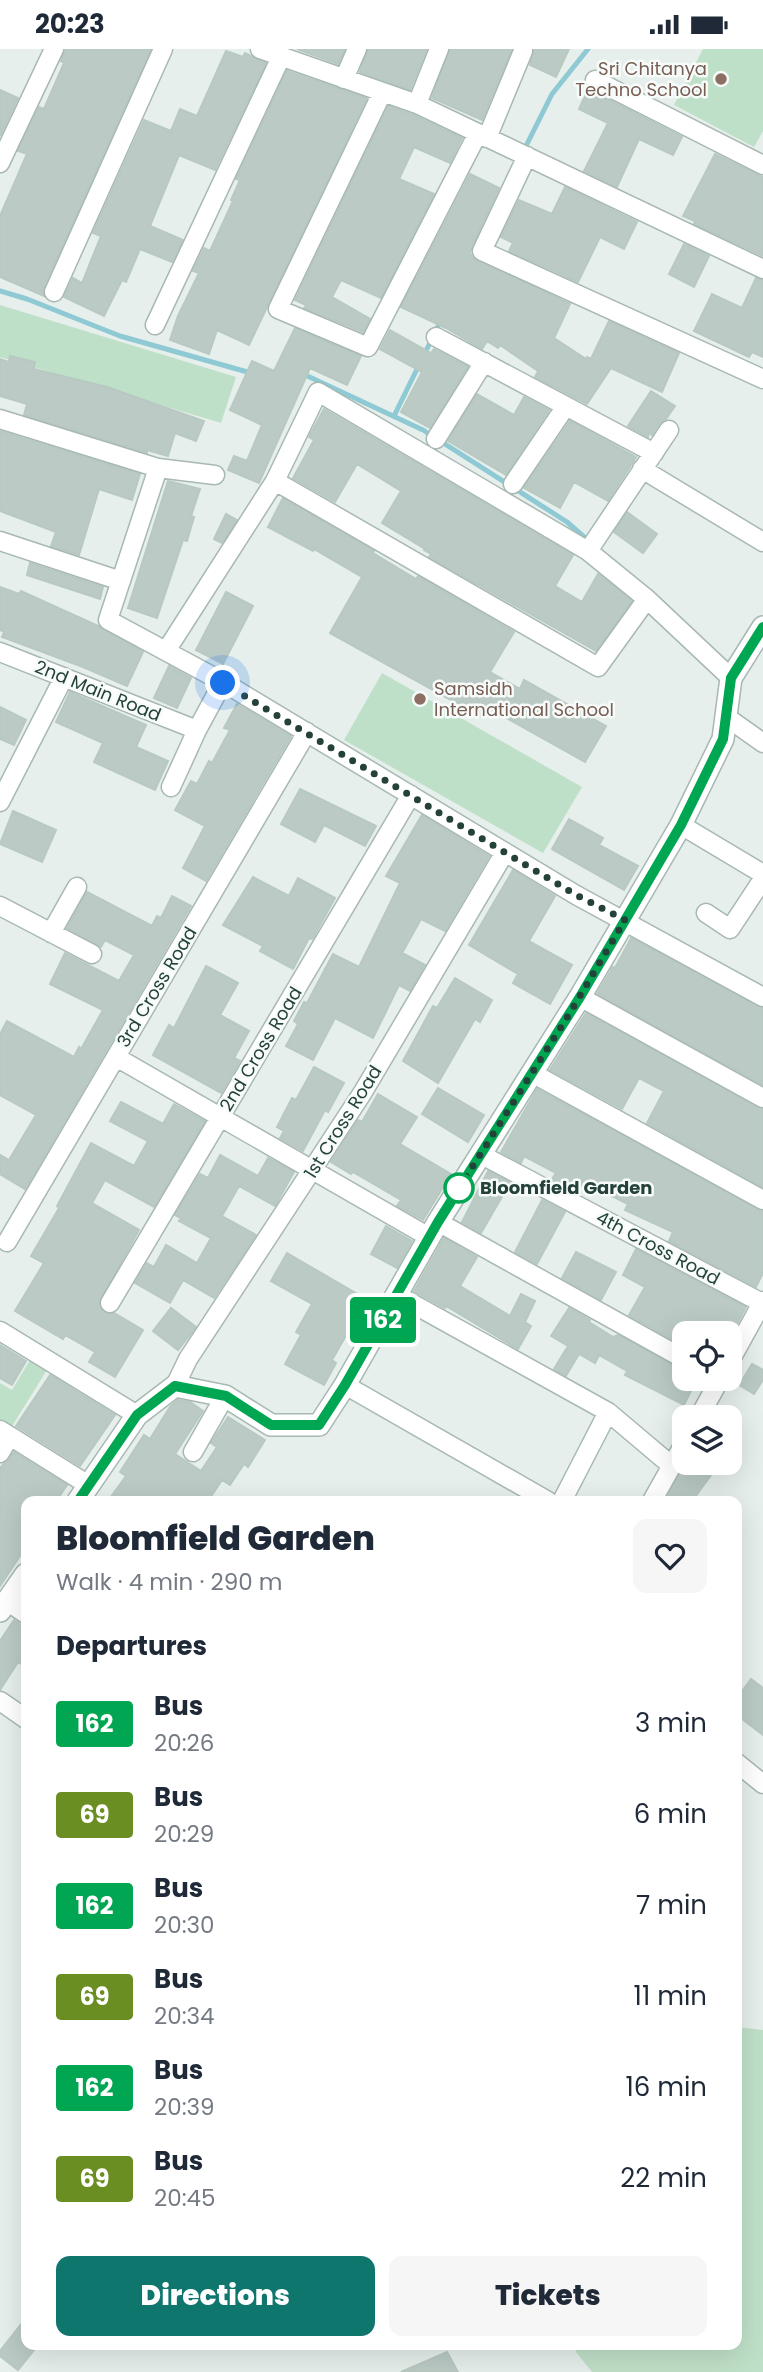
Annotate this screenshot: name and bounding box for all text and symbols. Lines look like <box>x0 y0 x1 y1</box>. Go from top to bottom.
text: 20:23 <box>35 6 105 42</box>
place label: Sri Chitanya Techno School <box>575 56 707 102</box>
marker: Sri Chitanya Techno School <box>713 71 729 87</box>
street label: 2nd Main Road <box>31 654 165 727</box>
your location <box>205 665 240 700</box>
place label: Samsidh International School <box>434 676 614 722</box>
marker: Samsidh International School <box>412 691 428 707</box>
street label: 3rd Cross Road <box>111 922 203 1052</box>
street label: 2nd Cross Road <box>213 982 308 1116</box>
street label: 1st Cross Road <box>298 1060 387 1183</box>
marker: Bloomfield Garden <box>444 1173 474 1203</box>
place label: Bloomfield Garden <box>480 1175 652 1200</box>
street label: 4th Cross Road <box>592 1204 724 1291</box>
line badge: 162 <box>343 1297 423 1343</box>
text: 162 <box>364 1303 402 1336</box>
map controls <box>672 1321 742 1475</box>
button: locate <box>672 1321 742 1391</box>
button: layers <box>672 1405 742 1475</box>
text: Bloomfield Garden <box>56 1515 375 1562</box>
button: heart <box>633 1519 707 1593</box>
text: Walk · 4 min · 290 m <box>56 1566 282 1598</box>
text: Departures <box>56 1628 207 1664</box>
text: Bus <box>154 1688 203 1724</box>
text: 3 min <box>635 1705 707 1741</box>
text: 162 <box>75 1707 114 1740</box>
text: 20:26 <box>154 1727 214 1759</box>
text: Bus <box>154 1779 203 1815</box>
text: 6 min <box>634 1796 707 1832</box>
text: 69 <box>79 1798 110 1831</box>
text: 20:29 <box>154 1818 214 1850</box>
text: Bus <box>154 1870 203 1906</box>
text: 7 min <box>636 1887 707 1923</box>
text: 162 <box>75 1889 114 1922</box>
text: 20:30 <box>154 1909 215 1941</box>
text: Bus <box>154 1961 203 1997</box>
text: 11 min <box>634 1978 707 2014</box>
text: 69 <box>79 1980 110 2013</box>
text: 20:34 <box>154 2000 215 2032</box>
text: Bus <box>154 2052 203 2088</box>
text: 16 min <box>625 2069 707 2105</box>
text: 162 <box>75 2071 114 2104</box>
text: 20:39 <box>154 2091 215 2123</box>
text: Bus <box>154 2143 203 2179</box>
text: 22 min <box>620 2160 707 2196</box>
text: 69 <box>79 2162 110 2195</box>
text: 20:45 <box>154 2182 215 2214</box>
button: Directions <box>56 2256 375 2336</box>
button: Tickets <box>389 2256 707 2336</box>

